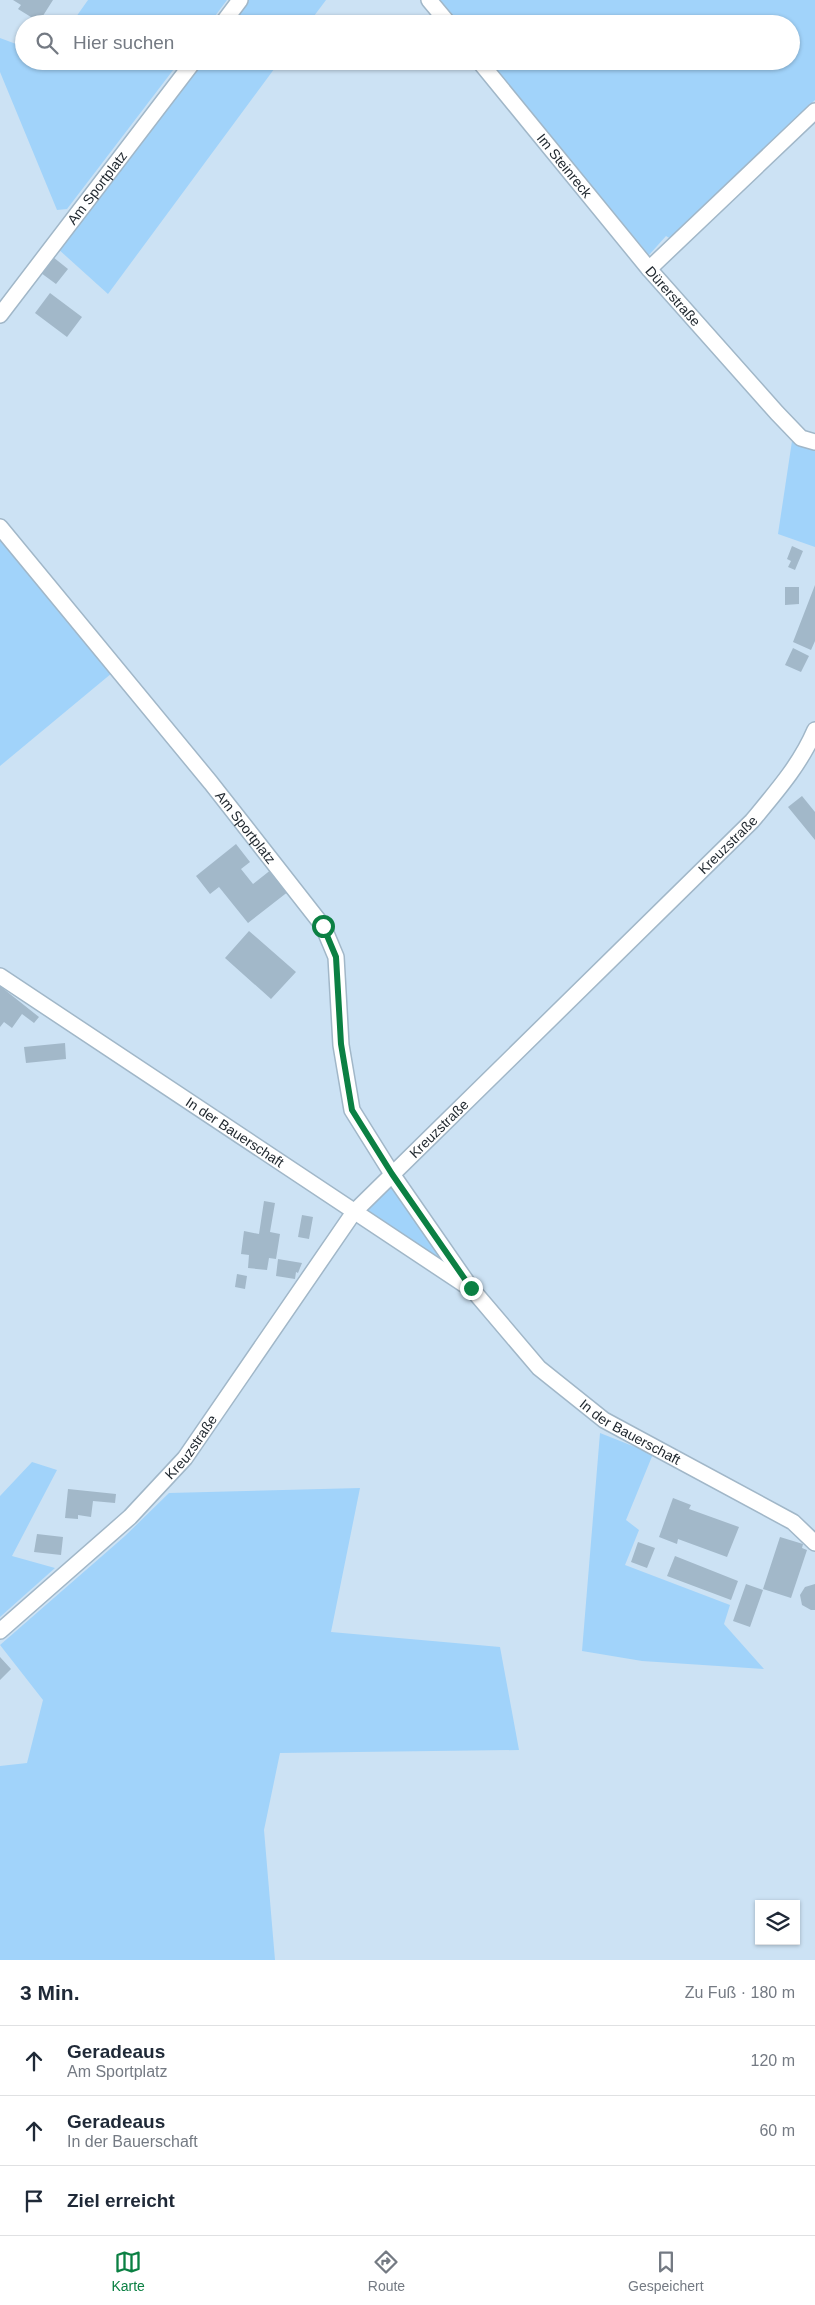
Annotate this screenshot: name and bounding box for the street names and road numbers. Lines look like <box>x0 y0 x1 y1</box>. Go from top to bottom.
street label: Im Steinreck <box>534 130 596 202</box>
street label: Am Sportplatz <box>64 148 130 228</box>
street label: Dürerstraße <box>642 263 704 330</box>
street label: Am Sportplatz <box>212 788 279 867</box>
street label: Kreuzstraße <box>695 812 761 877</box>
street label: In der Bauerschaft <box>183 1094 287 1170</box>
street label: Kreuzstraße <box>406 1096 472 1161</box>
street label: In der Bauerschaft <box>577 1396 683 1468</box>
street label: Kreuzstraße <box>162 1412 220 1482</box>

